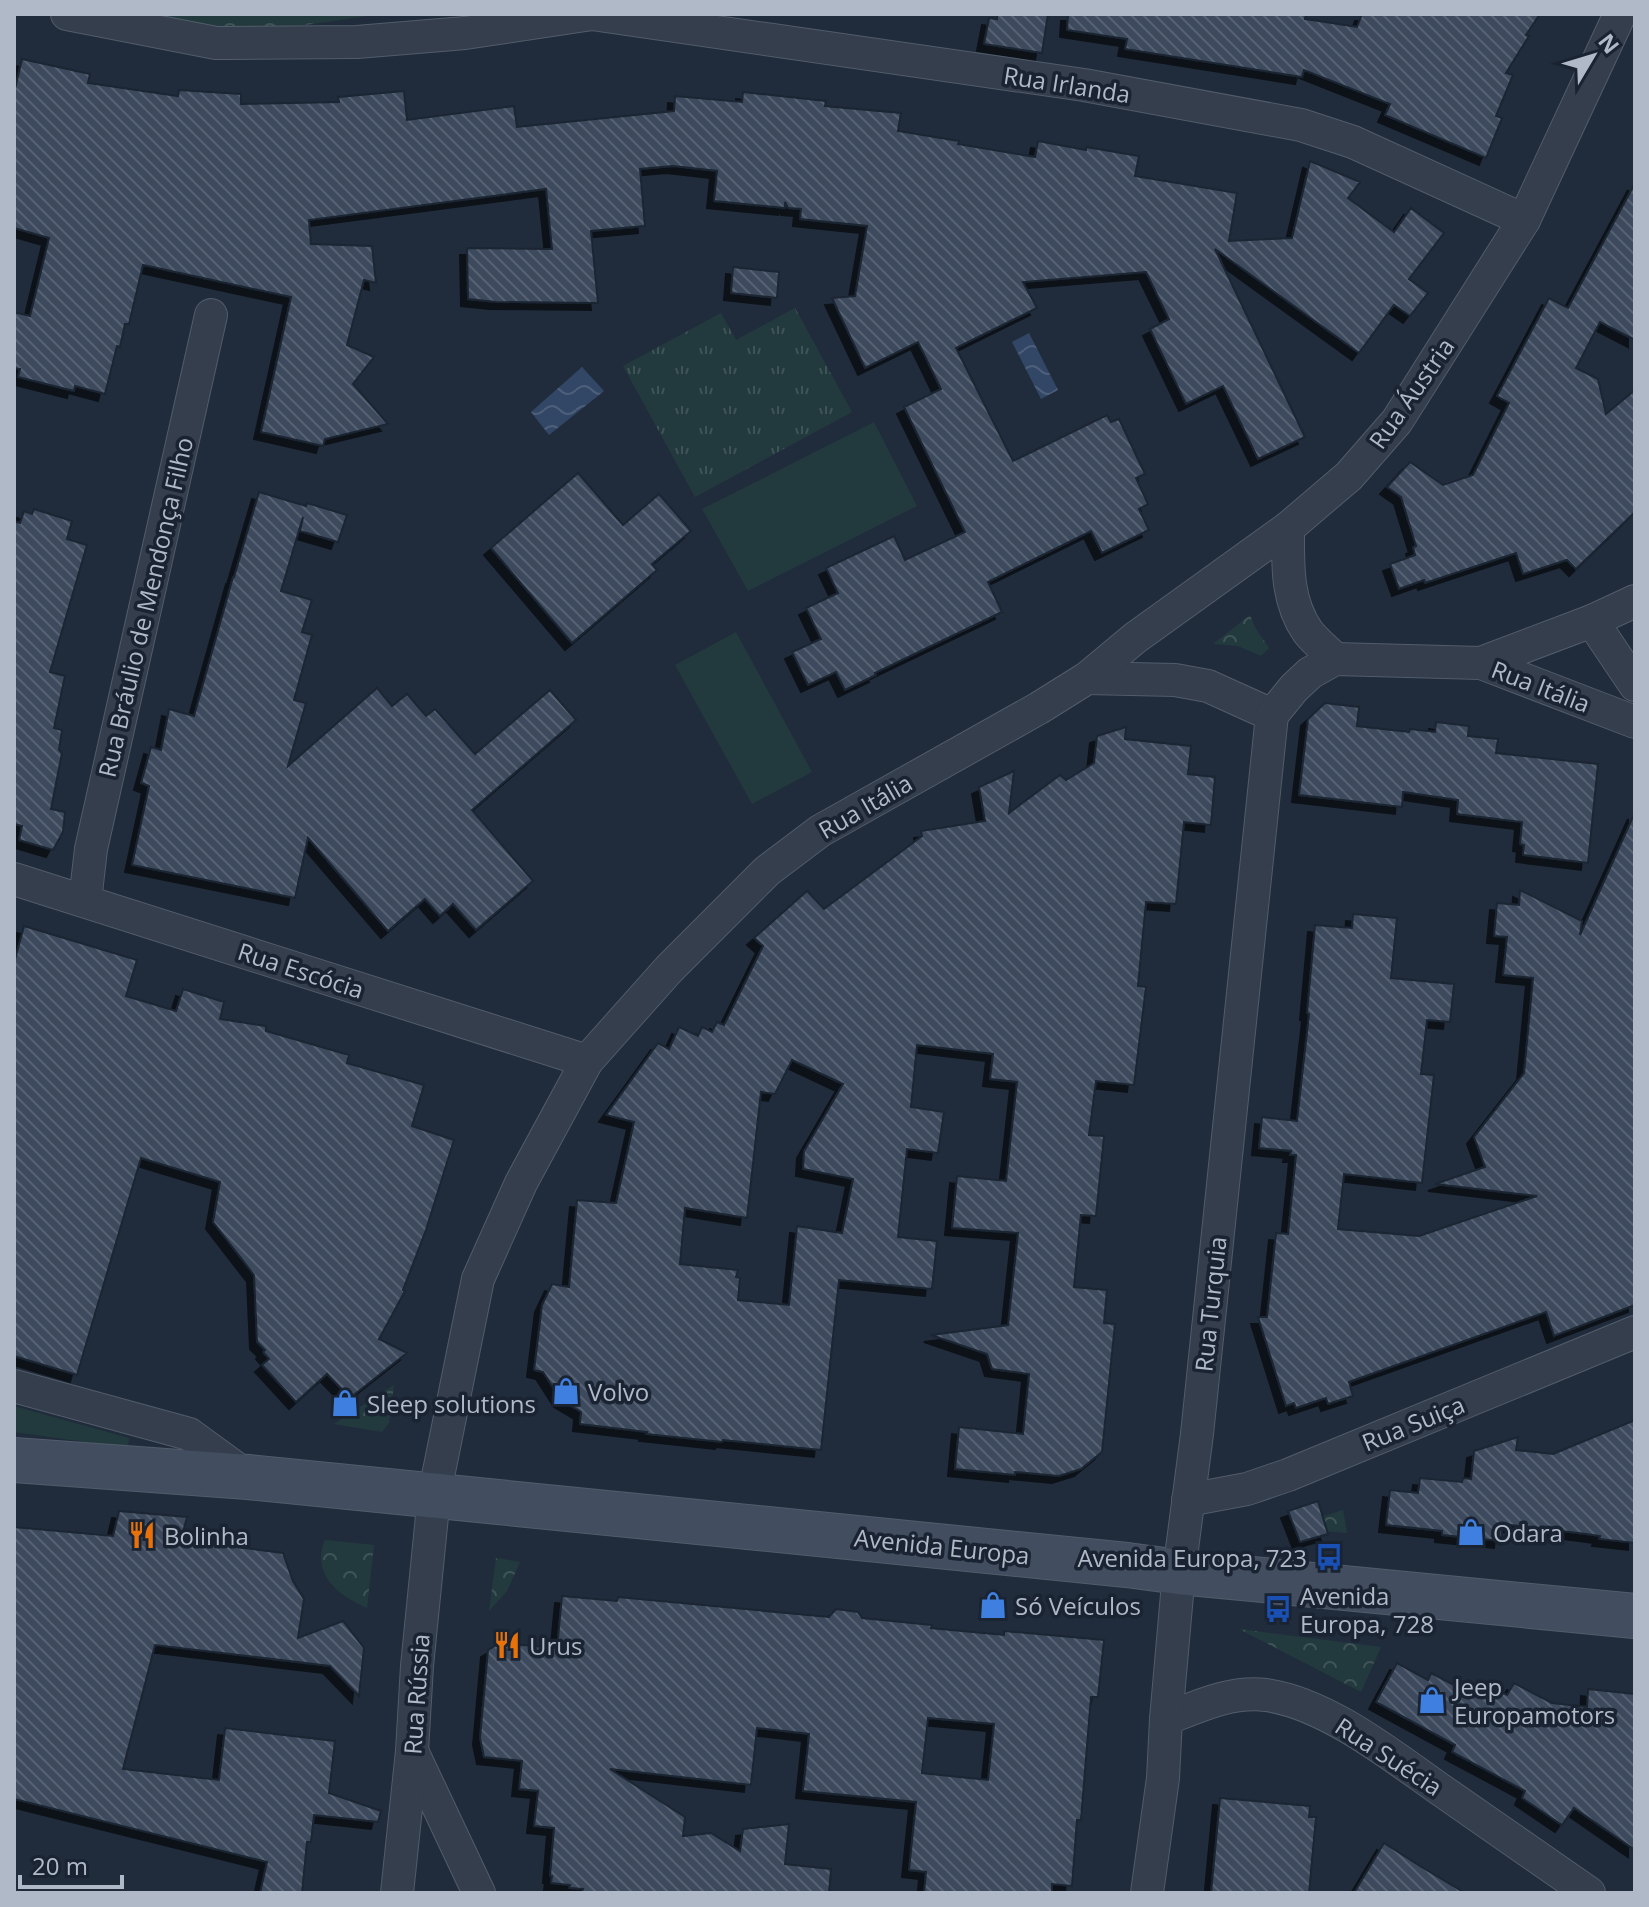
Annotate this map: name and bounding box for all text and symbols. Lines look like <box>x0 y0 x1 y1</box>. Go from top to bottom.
north arrow <box>1553 16 1633 96</box>
text: N <box>1592 27 1627 59</box>
street label: Rua Irlanda <box>1001 58 1133 110</box>
street label: Rua Áustria <box>1361 331 1461 455</box>
street label: Rua Bráulio de Mendonça Filho <box>90 434 200 780</box>
street label: Rua Itália <box>1487 652 1595 720</box>
street label: Rua Itália <box>812 766 918 846</box>
street label: Rua Escócia <box>234 934 368 1006</box>
street label: Rua Turquia <box>1187 1235 1233 1373</box>
place label: Volvo <box>588 1375 649 1408</box>
shop icon: Volvo <box>551 1376 581 1406</box>
place label: Sleep solutions <box>367 1387 536 1420</box>
street label: Rua Suiça <box>1357 1387 1469 1459</box>
shop icon: Sleep solutions <box>330 1388 360 1418</box>
place label: Odara <box>1493 1516 1563 1549</box>
shop icon: Odara <box>1456 1517 1486 1547</box>
place label: Bolinha <box>164 1519 249 1552</box>
restaurant icon: Bolinha <box>127 1520 157 1550</box>
street label: Avenida Europa <box>853 1520 1031 1572</box>
place label: Avenida Europa, 723 <box>1077 1541 1307 1574</box>
bus stop icon: Avenida Europa, 723 <box>1314 1542 1344 1572</box>
place label: Avenida Europa, 728 <box>1300 1579 1434 1640</box>
place label: Só Veículos <box>1015 1589 1141 1622</box>
shop icon: Só Veículos <box>978 1590 1008 1620</box>
bus stop icon: Avenida Europa, 728 <box>1263 1594 1293 1624</box>
place label: Urus <box>529 1629 582 1662</box>
restaurant icon: Urus <box>492 1630 522 1660</box>
street label: Rua Rússia <box>395 1633 437 1755</box>
place label: Jeep Europamotors <box>1452 1670 1615 1731</box>
shop icon: Jeep Europamotors <box>1417 1685 1447 1715</box>
street label: Rua Suécia <box>1329 1709 1449 1803</box>
scale bar <box>20 1839 122 1889</box>
text: 20 m <box>32 1849 88 1882</box>

